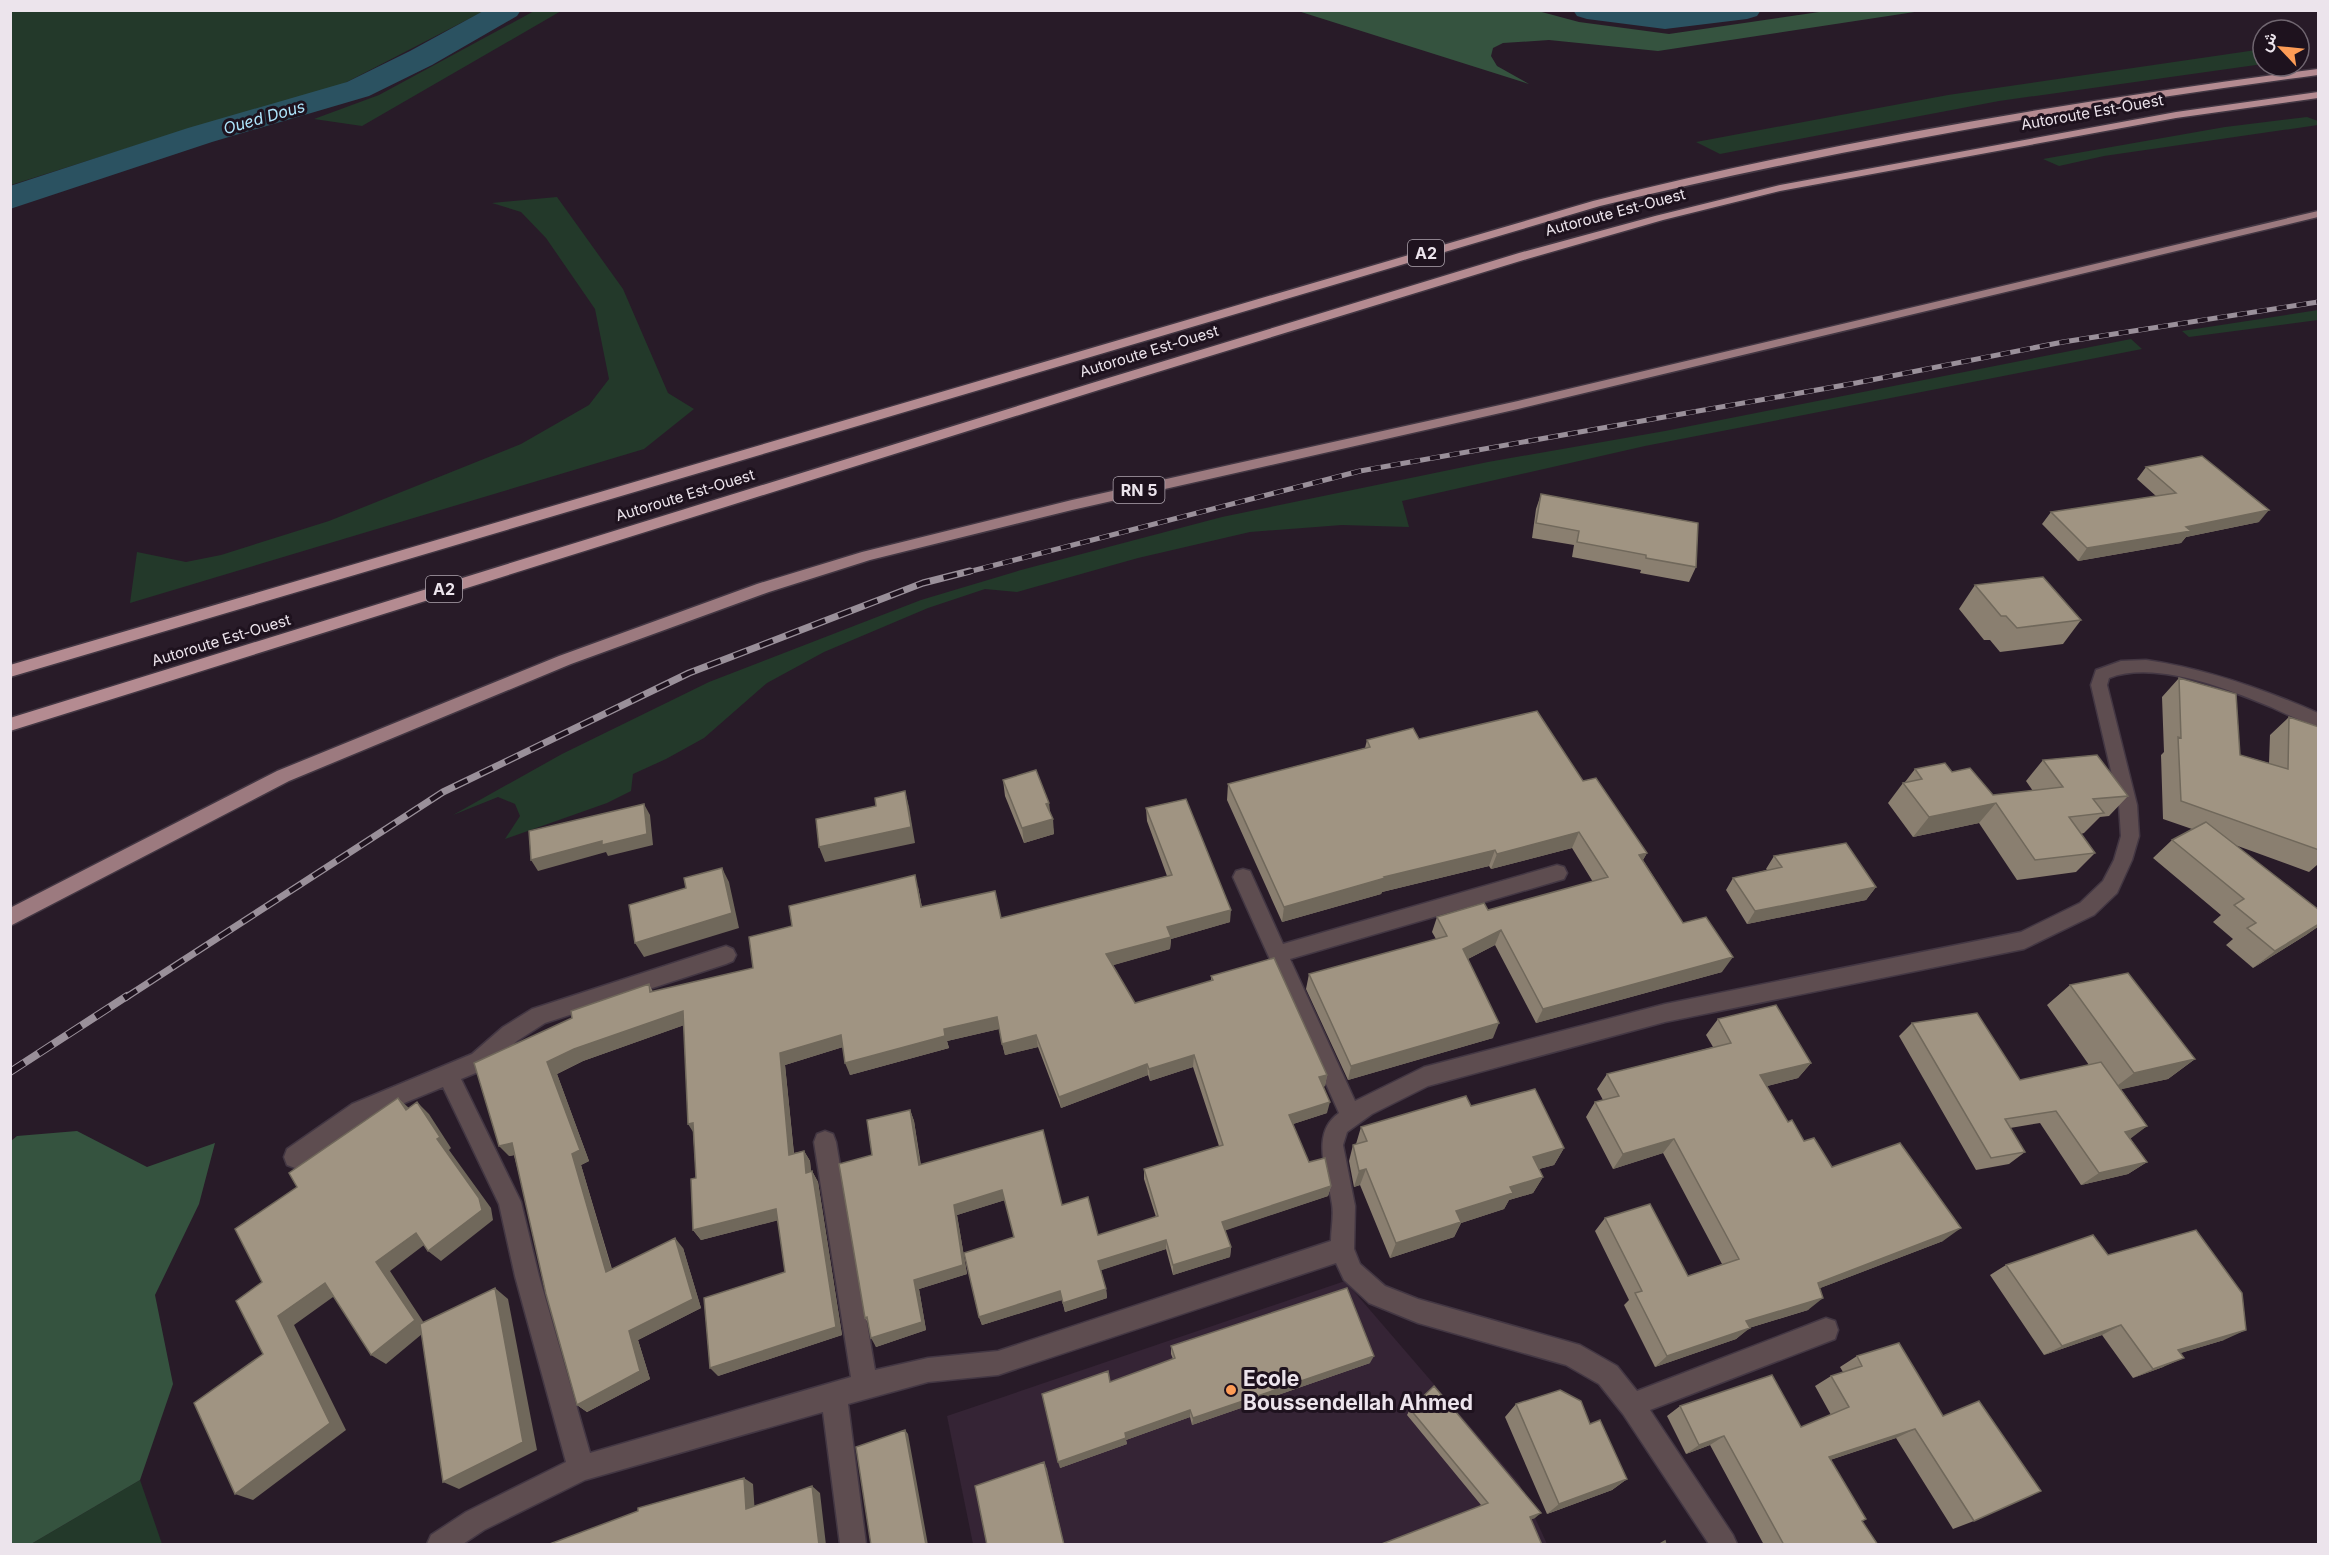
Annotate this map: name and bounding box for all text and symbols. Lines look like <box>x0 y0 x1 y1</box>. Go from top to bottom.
north arrow <box>2251 18 2311 78</box>
text: ش <box>2254 28 2281 54</box>
street label: Autoroute Est-Ouest <box>2019 90 2165 134</box>
water label: Oued Dous <box>221 96 307 138</box>
street label: Autoroute Est-Ouest <box>1543 184 1687 240</box>
road number: A2 <box>1408 240 1444 266</box>
street label: Autoroute Est-Ouest <box>1077 321 1221 381</box>
street label: Autoroute Est-Ouest <box>613 465 757 525</box>
road number: RN 5 <box>1114 477 1164 503</box>
road number: A2 <box>426 576 462 602</box>
street label: Autoroute Est-Ouest <box>149 610 293 670</box>
place label: Ecole Boussendellah Ahmed <box>1243 1366 1473 1415</box>
marker: Ecole Boussendellah Ahmed <box>1224 1383 1238 1397</box>

